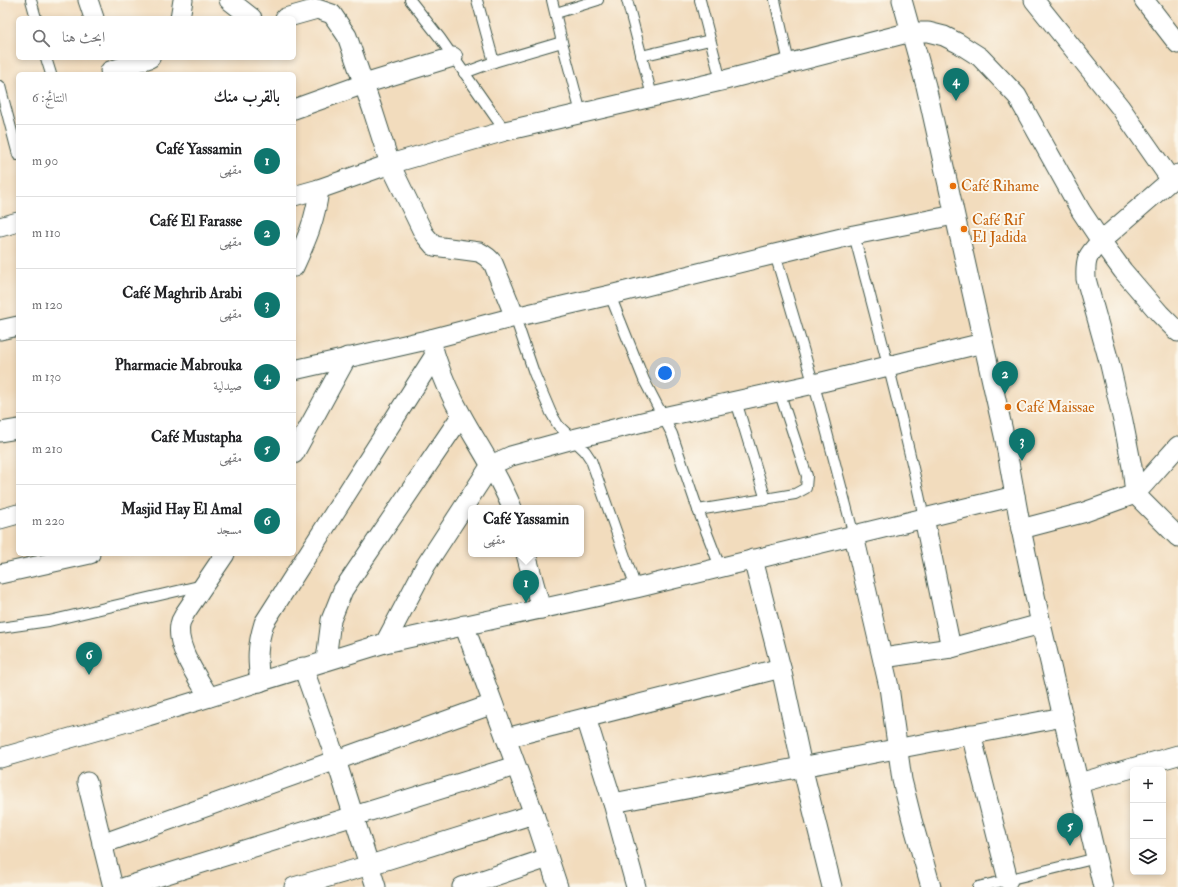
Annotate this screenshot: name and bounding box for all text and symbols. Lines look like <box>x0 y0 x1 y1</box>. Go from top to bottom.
search box <box>16 16 296 60</box>
icon: search <box>30 27 52 49</box>
text: ابحث هنا <box>62 28 105 47</box>
pin: 4 <box>943 68 969 101</box>
text: بالقرب منك <box>214 86 280 107</box>
text: النتائج: 6 <box>32 90 67 106</box>
text: Café Yassamin <box>156 140 242 159</box>
text: 90 m <box>32 153 58 169</box>
text: 1 <box>265 153 269 169</box>
text: مقهى <box>219 162 242 178</box>
place label: Café Rihame <box>961 177 1039 196</box>
marker: Café Rihame <box>948 181 958 191</box>
place label: Café Rif El Jadida <box>972 211 1027 248</box>
text: Café El Farasse <box>149 212 242 231</box>
marker: Café Rif El Jadida <box>959 224 969 234</box>
text: 110 m <box>32 225 61 241</box>
text: 2 <box>264 225 270 241</box>
text: مقهى <box>219 234 242 250</box>
text: Café Maghrib Arabi <box>122 284 242 303</box>
text: 120 m <box>32 297 63 313</box>
text: 3 <box>265 297 270 313</box>
text: مقهى <box>219 306 242 322</box>
text: Pharmacie Mabrouka <box>115 356 242 375</box>
pin: 2 <box>992 361 1018 394</box>
your location <box>655 363 675 383</box>
text: 130 m <box>32 369 61 385</box>
text: 4 <box>264 369 271 385</box>
text: صيدلية <box>213 378 242 394</box>
place label: Café Maissae <box>1016 398 1095 417</box>
marker: Café Maissae <box>1003 402 1013 412</box>
text: Café Mustapha <box>151 428 242 447</box>
pin: 3 <box>1009 428 1035 461</box>
text: 210 m <box>32 441 63 457</box>
text: 5 <box>264 441 270 457</box>
text: مقهى <box>219 450 242 466</box>
text: Masjid Hay El Amal <box>121 500 242 519</box>
popup <box>468 505 584 557</box>
text: Café Yassamin <box>483 510 569 529</box>
text: 220 m <box>32 513 65 529</box>
text: 6 <box>264 513 270 529</box>
text: مسجد <box>216 522 242 538</box>
text: مقهى <box>483 532 506 548</box>
pin: 1 <box>513 570 539 603</box>
pin: 6 <box>76 642 102 675</box>
map controls <box>1130 767 1166 875</box>
button: + <box>1130 767 1166 803</box>
button: − <box>1130 803 1166 839</box>
pin: 5 <box>1057 813 1083 846</box>
button: layers <box>1130 839 1166 875</box>

